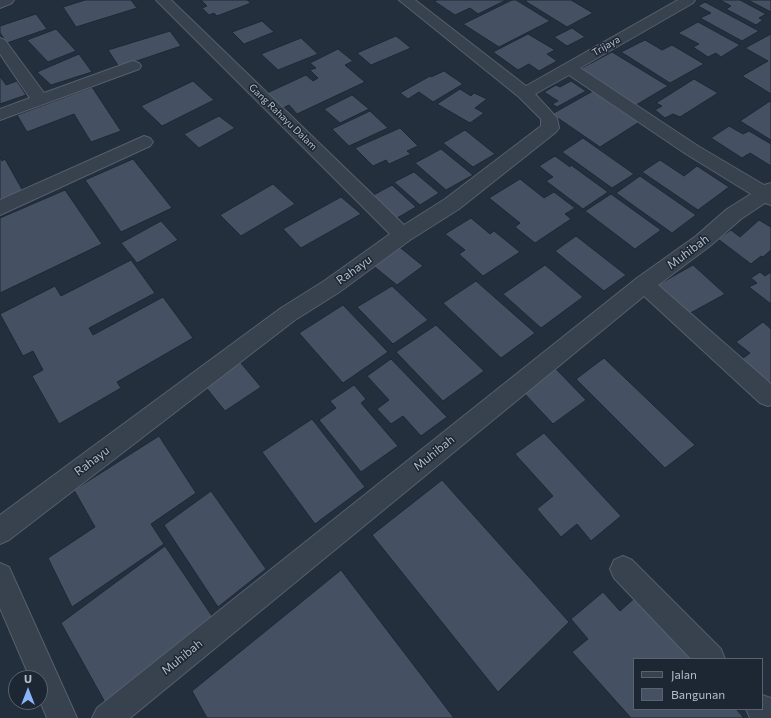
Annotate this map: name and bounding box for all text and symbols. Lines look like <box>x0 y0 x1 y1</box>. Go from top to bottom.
street label: Trijaya <box>590 33 622 59</box>
street label: Gang Rahayu Dalam <box>246 81 320 153</box>
street label: Muhibah <box>664 232 712 272</box>
street label: Rahayu <box>334 252 374 288</box>
street label: Muhibah <box>411 432 457 474</box>
street label: Rahayu <box>72 443 112 479</box>
street label: Muhibah <box>159 636 205 678</box>
legend <box>633 658 763 710</box>
text: Jalan <box>671 667 697 681</box>
north arrow <box>8 670 48 710</box>
text: U <box>24 672 32 685</box>
text: Bangunan <box>671 687 725 701</box>

